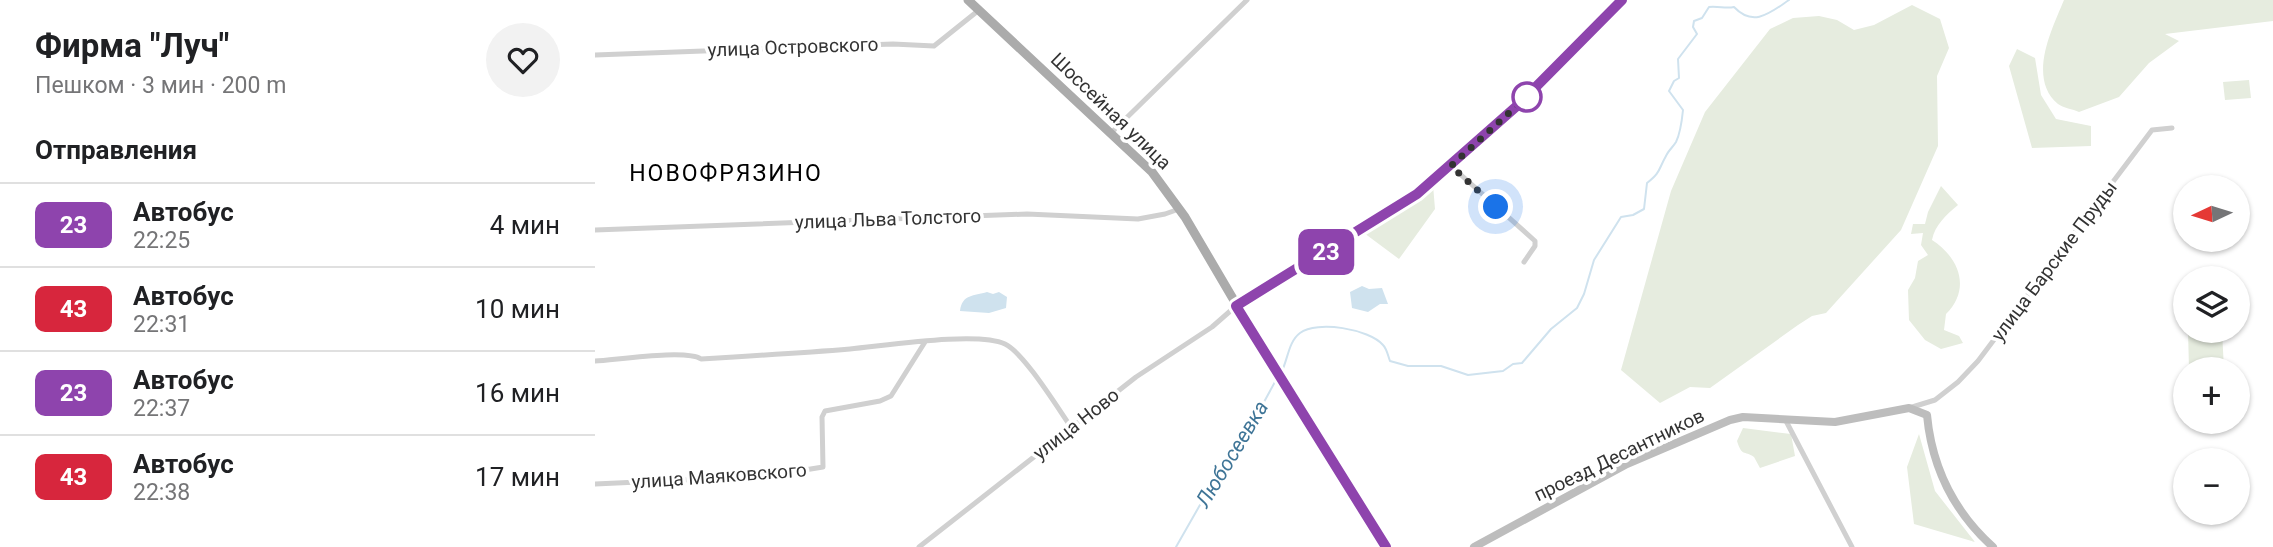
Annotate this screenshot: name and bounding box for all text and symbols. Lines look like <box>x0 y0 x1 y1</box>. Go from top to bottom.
button: heart <box>486 23 560 97</box>
text: Фирма "Луч" <box>35 26 229 65</box>
street label: улица Островского <box>707 33 879 61</box>
street label: Шоссейная улица <box>1046 48 1176 174</box>
text: Пешком · 3 мин · 200 m <box>35 72 286 99</box>
unlabelled marker <box>1512 82 1542 112</box>
text: Отправления <box>35 135 197 165</box>
district label: НОВОФРЯЗИНО <box>629 160 823 187</box>
north arrow <box>2173 175 2251 252</box>
map controls <box>2173 175 2250 525</box>
street label: улица Барские Пруды <box>1986 176 2122 346</box>
your location <box>1478 189 1513 224</box>
text: Автобус <box>133 197 234 227</box>
street label: улица Льва Толстого <box>794 204 982 234</box>
text: 4 мин <box>490 210 560 240</box>
text: 23 <box>60 211 87 239</box>
text: 22:25 <box>133 227 190 254</box>
line badge: 23 <box>1295 229 1357 275</box>
text: 23 <box>1312 238 1340 266</box>
button: layers <box>2173 266 2250 343</box>
text: Автобус <box>133 281 234 311</box>
text: 10 мин <box>475 294 560 324</box>
text: 43 <box>60 295 87 323</box>
text: 22:31 <box>133 311 190 338</box>
button: + <box>2173 357 2250 434</box>
text: Автобус <box>133 365 234 395</box>
text: 16 мин <box>475 378 560 408</box>
text: 23 <box>60 379 87 407</box>
street label: улица Ново <box>1028 383 1124 465</box>
text: 22:37 <box>133 395 190 422</box>
water label: Любосеевка <box>1190 396 1273 512</box>
street label: проезд Десантников <box>1530 404 1708 506</box>
button: − <box>2173 448 2250 525</box>
text: Автобус <box>133 449 234 479</box>
street label: улица Маяковского <box>631 458 807 494</box>
text: 17 мин <box>475 462 560 492</box>
text: 43 <box>60 463 87 491</box>
text: 22:38 <box>133 479 190 506</box>

